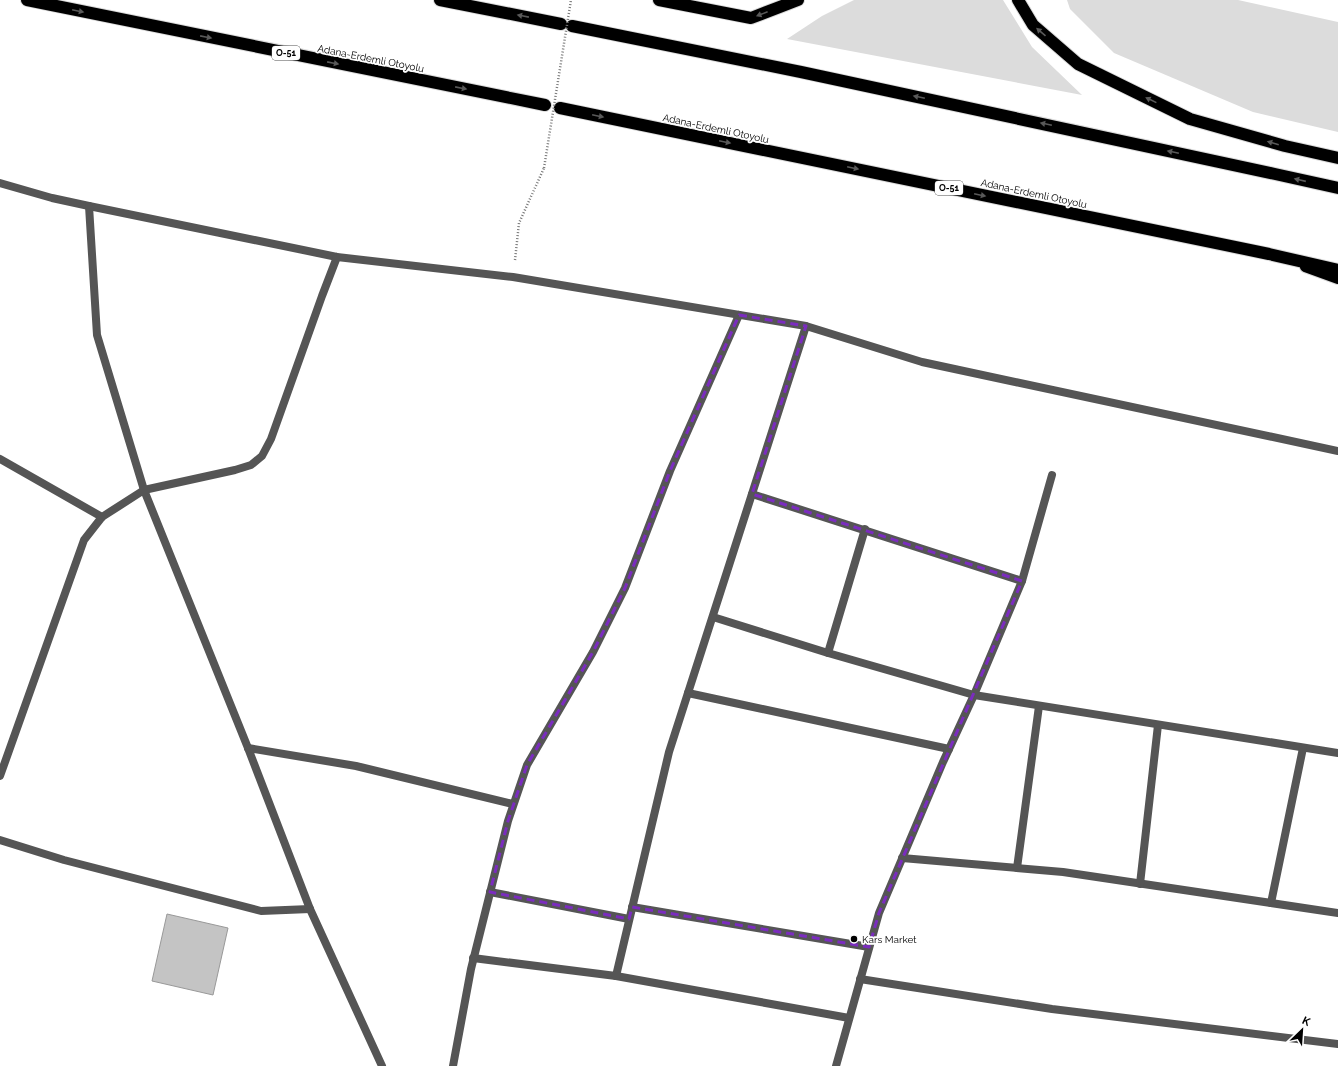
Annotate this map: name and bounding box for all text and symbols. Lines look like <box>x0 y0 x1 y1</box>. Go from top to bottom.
one-way arrow <box>72 8 85 14</box>
one-way arrow <box>755 12 767 18</box>
one-way arrow <box>517 13 529 19</box>
one-way arrow <box>1036 27 1046 36</box>
one-way arrow <box>200 34 212 40</box>
street label: Adana-Erdemli Otoyolu <box>317 43 425 74</box>
road number: O-51 <box>272 46 300 60</box>
one-way arrow <box>327 60 339 66</box>
one-way arrow <box>455 86 467 92</box>
one-way arrow <box>913 94 925 100</box>
one-way arrow <box>1145 97 1156 103</box>
street label: Adana-Erdemli Otoyolu <box>662 112 770 145</box>
one-way arrow <box>592 114 604 120</box>
one-way arrow <box>1040 121 1052 127</box>
one-way arrow <box>719 140 731 146</box>
one-way arrow <box>1267 140 1279 146</box>
one-way arrow <box>1167 148 1179 154</box>
one-way arrow <box>846 166 859 172</box>
one-way arrow <box>1294 176 1306 182</box>
street label: Adana-Erdemli Otoyolu <box>980 177 1088 210</box>
road number: O-51 <box>935 181 963 195</box>
one-way arrow <box>974 192 986 198</box>
marker: Kars Market <box>849 934 859 944</box>
place label: Kars Market <box>862 934 917 945</box>
north arrow <box>1282 1010 1322 1050</box>
text: K <box>1300 1014 1313 1029</box>

